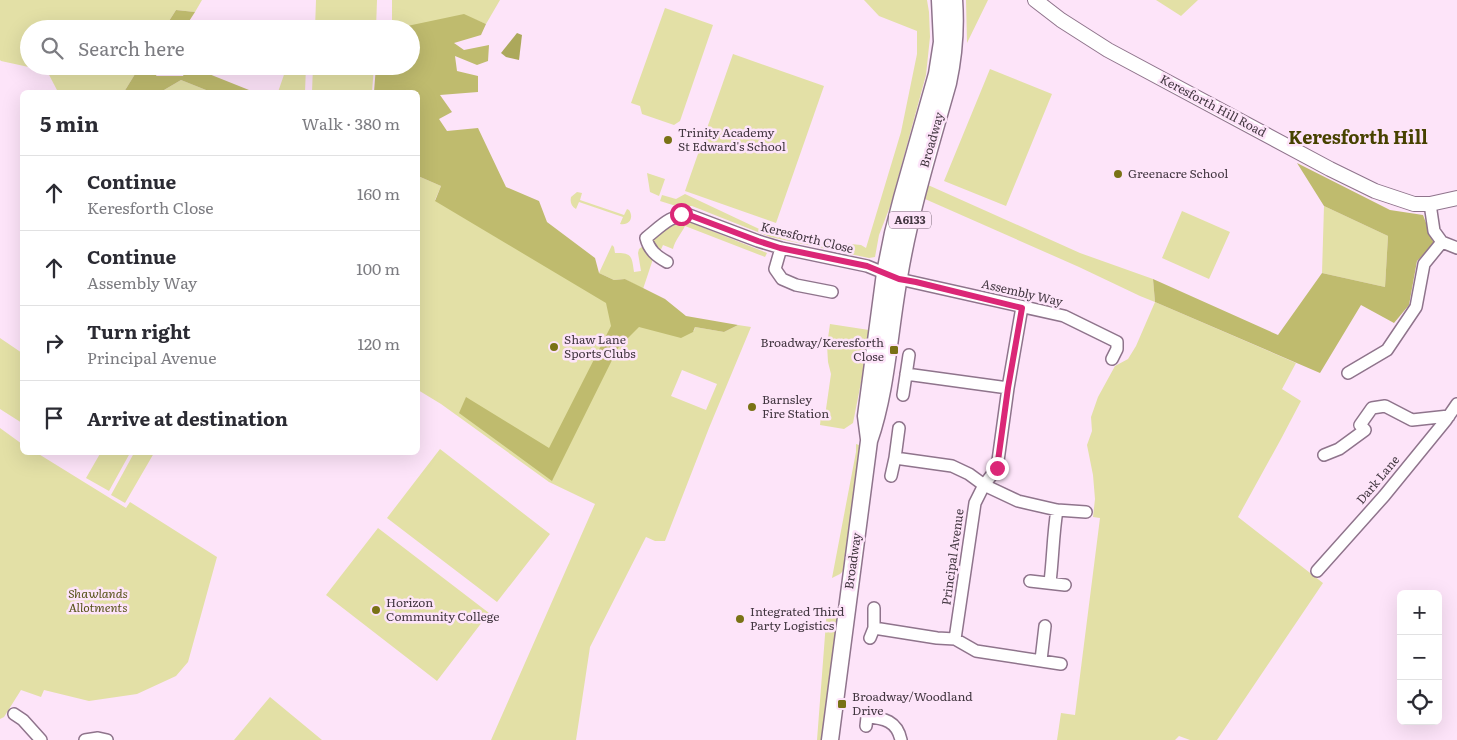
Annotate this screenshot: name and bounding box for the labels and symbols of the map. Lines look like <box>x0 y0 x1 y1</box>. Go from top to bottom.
street label: Keresforth Hill Road <box>1157 70 1270 141</box>
street label: Broadway <box>915 110 948 170</box>
place label: Trinity Academy St Edward's School <box>678 123 786 155</box>
district label: Keresforth Hill <box>1288 123 1428 150</box>
marker: Trinity Academy St Edward's School <box>662 134 674 146</box>
place label: Greenacre School <box>1128 164 1228 182</box>
marker: Greenacre School <box>1112 168 1124 180</box>
route start <box>670 203 693 226</box>
road number: A6133 <box>889 212 931 228</box>
street label: Keresforth Close <box>759 217 855 257</box>
street label: Assembly Way <box>980 274 1065 310</box>
place label: Shaw Lane Sports Clubs <box>564 330 636 362</box>
place label: Broadway/Keresforth Close <box>761 333 884 365</box>
marker: Shaw Lane Sports Clubs <box>548 341 560 353</box>
marker: Broadway/Keresforth Close <box>888 344 900 356</box>
place label: Barnsley Fire Station <box>762 390 829 422</box>
marker: Barnsley Fire Station <box>746 401 758 413</box>
street label: Dark Lane <box>1351 451 1403 508</box>
route end <box>986 457 1009 480</box>
street label: Principal Avenue <box>936 507 968 606</box>
street label: Broadway <box>839 531 865 590</box>
park label: Shawlands Allotments <box>68 584 128 616</box>
place label: Horizon Community College <box>386 593 500 625</box>
place label: Integrated Third Party Logistics <box>750 602 845 634</box>
marker: Horizon Community College <box>370 604 382 616</box>
marker: Integrated Third Party Logistics <box>734 613 746 625</box>
place label: Broadway/Woodland Drive <box>852 687 973 719</box>
marker: Broadway/Woodland Drive <box>836 698 848 710</box>

